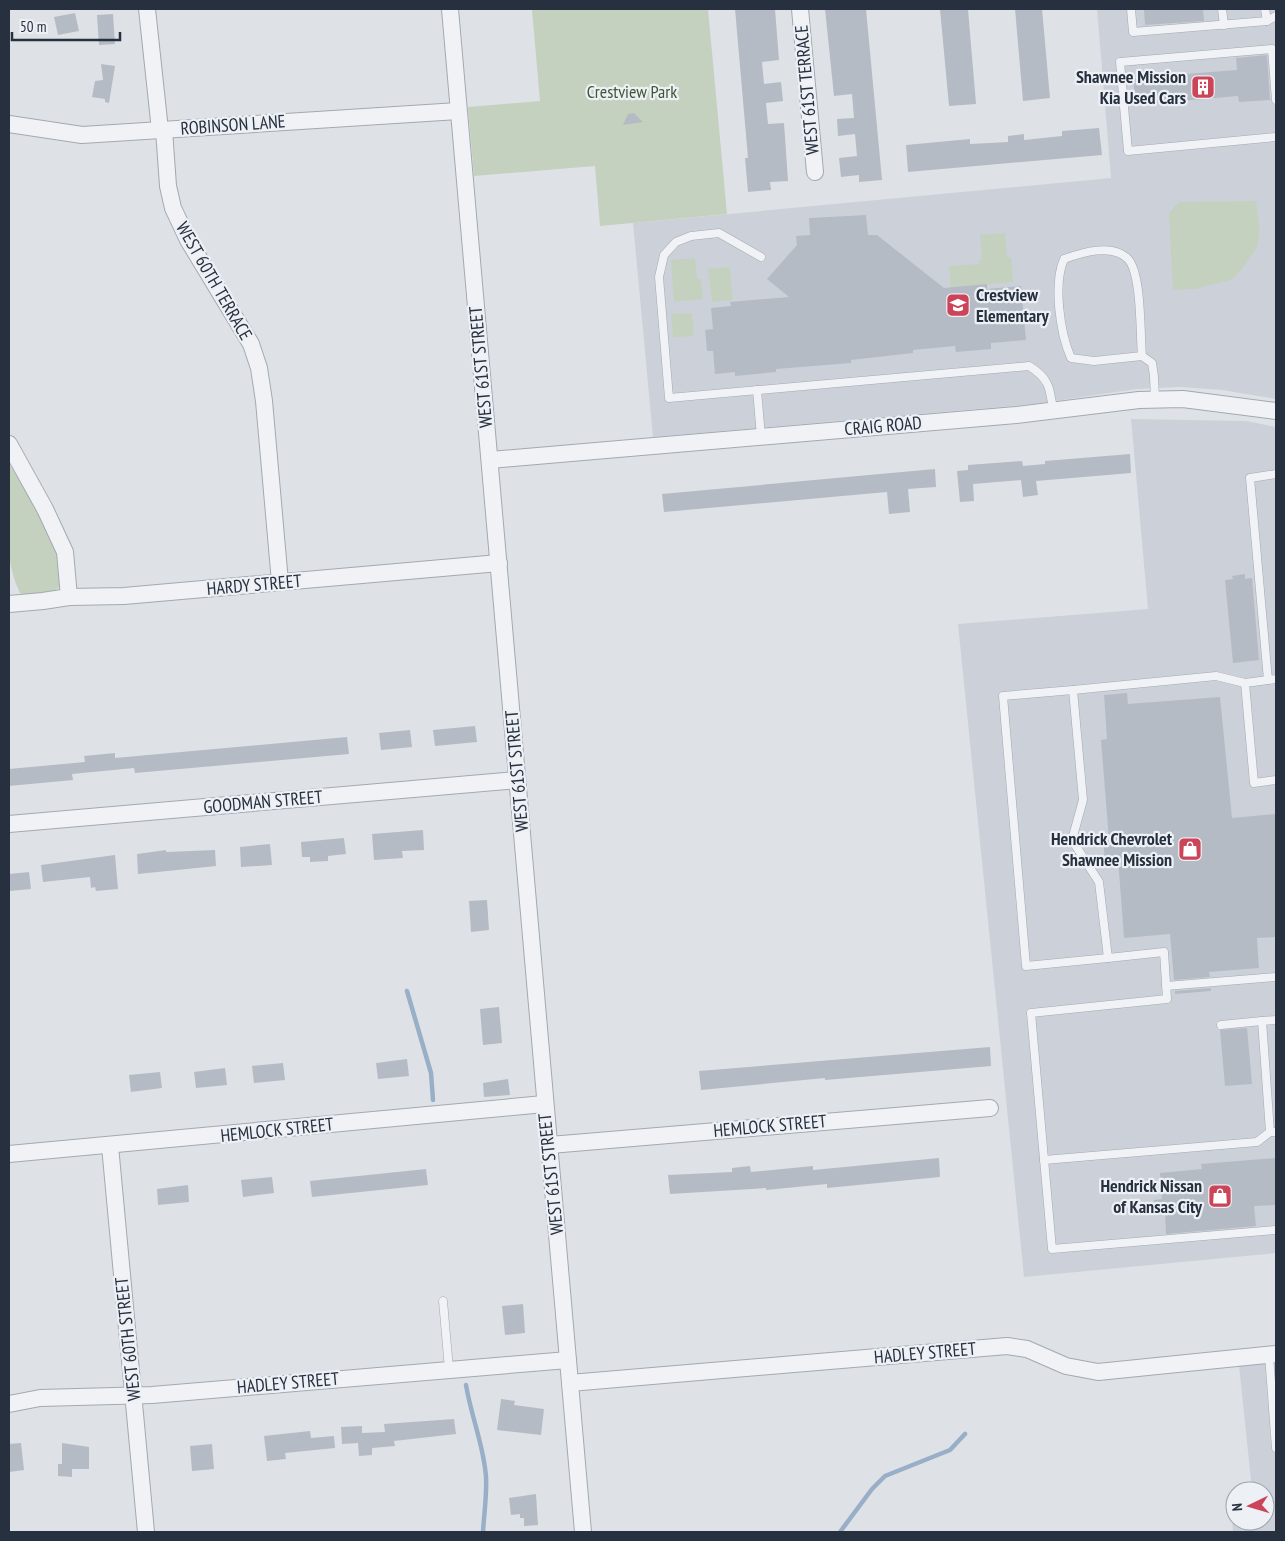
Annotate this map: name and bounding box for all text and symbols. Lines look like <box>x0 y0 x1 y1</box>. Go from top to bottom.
scale bar <box>12 10 120 42</box>
text: 50 m <box>20 17 46 36</box>
street label: WEST 61ST TERRACE <box>789 24 824 156</box>
place label: Shawnee Mission Kia Used Cars <box>1076 65 1186 109</box>
building icon: Shawnee Mission Kia Used Cars <box>1190 74 1216 100</box>
park label: Crestview Park <box>587 80 677 103</box>
street label: ROBINSON LANE <box>180 109 286 140</box>
street label: WEST 60TH TERRACE <box>171 217 258 344</box>
place label: Crestview Elementary <box>976 283 1049 327</box>
school or university icon: Crestview Elementary <box>945 292 971 318</box>
street label: WEST 61ST STREET <box>464 305 497 429</box>
street label: CRAIG ROAD <box>843 411 923 440</box>
street label: HARDY STREET <box>206 569 302 600</box>
street label: WEST 61ST STREET <box>500 709 533 833</box>
street label: GOODMAN STREET <box>202 785 323 818</box>
place label: Hendrick Chevrolet Shawnee Mission <box>1051 827 1173 871</box>
shop icon: Hendrick Chevrolet Shawnee Mission <box>1177 836 1203 862</box>
street label: HEMLOCK STREET <box>712 1109 828 1142</box>
street label: HEMLOCK STREET <box>219 1112 335 1147</box>
street label: WEST 61ST STREET <box>533 1112 568 1236</box>
place label: Hendrick Nissan of Kansas City <box>1100 1174 1203 1218</box>
shop icon: Hendrick Nissan of Kansas City <box>1207 1183 1233 1209</box>
street label: WEST 60TH STREET <box>110 1276 145 1402</box>
street label: HADLEY STREET <box>873 1337 977 1368</box>
street label: HADLEY STREET <box>236 1367 340 1398</box>
north arrow <box>1225 1481 1275 1531</box>
text: N <box>1228 1503 1246 1512</box>

